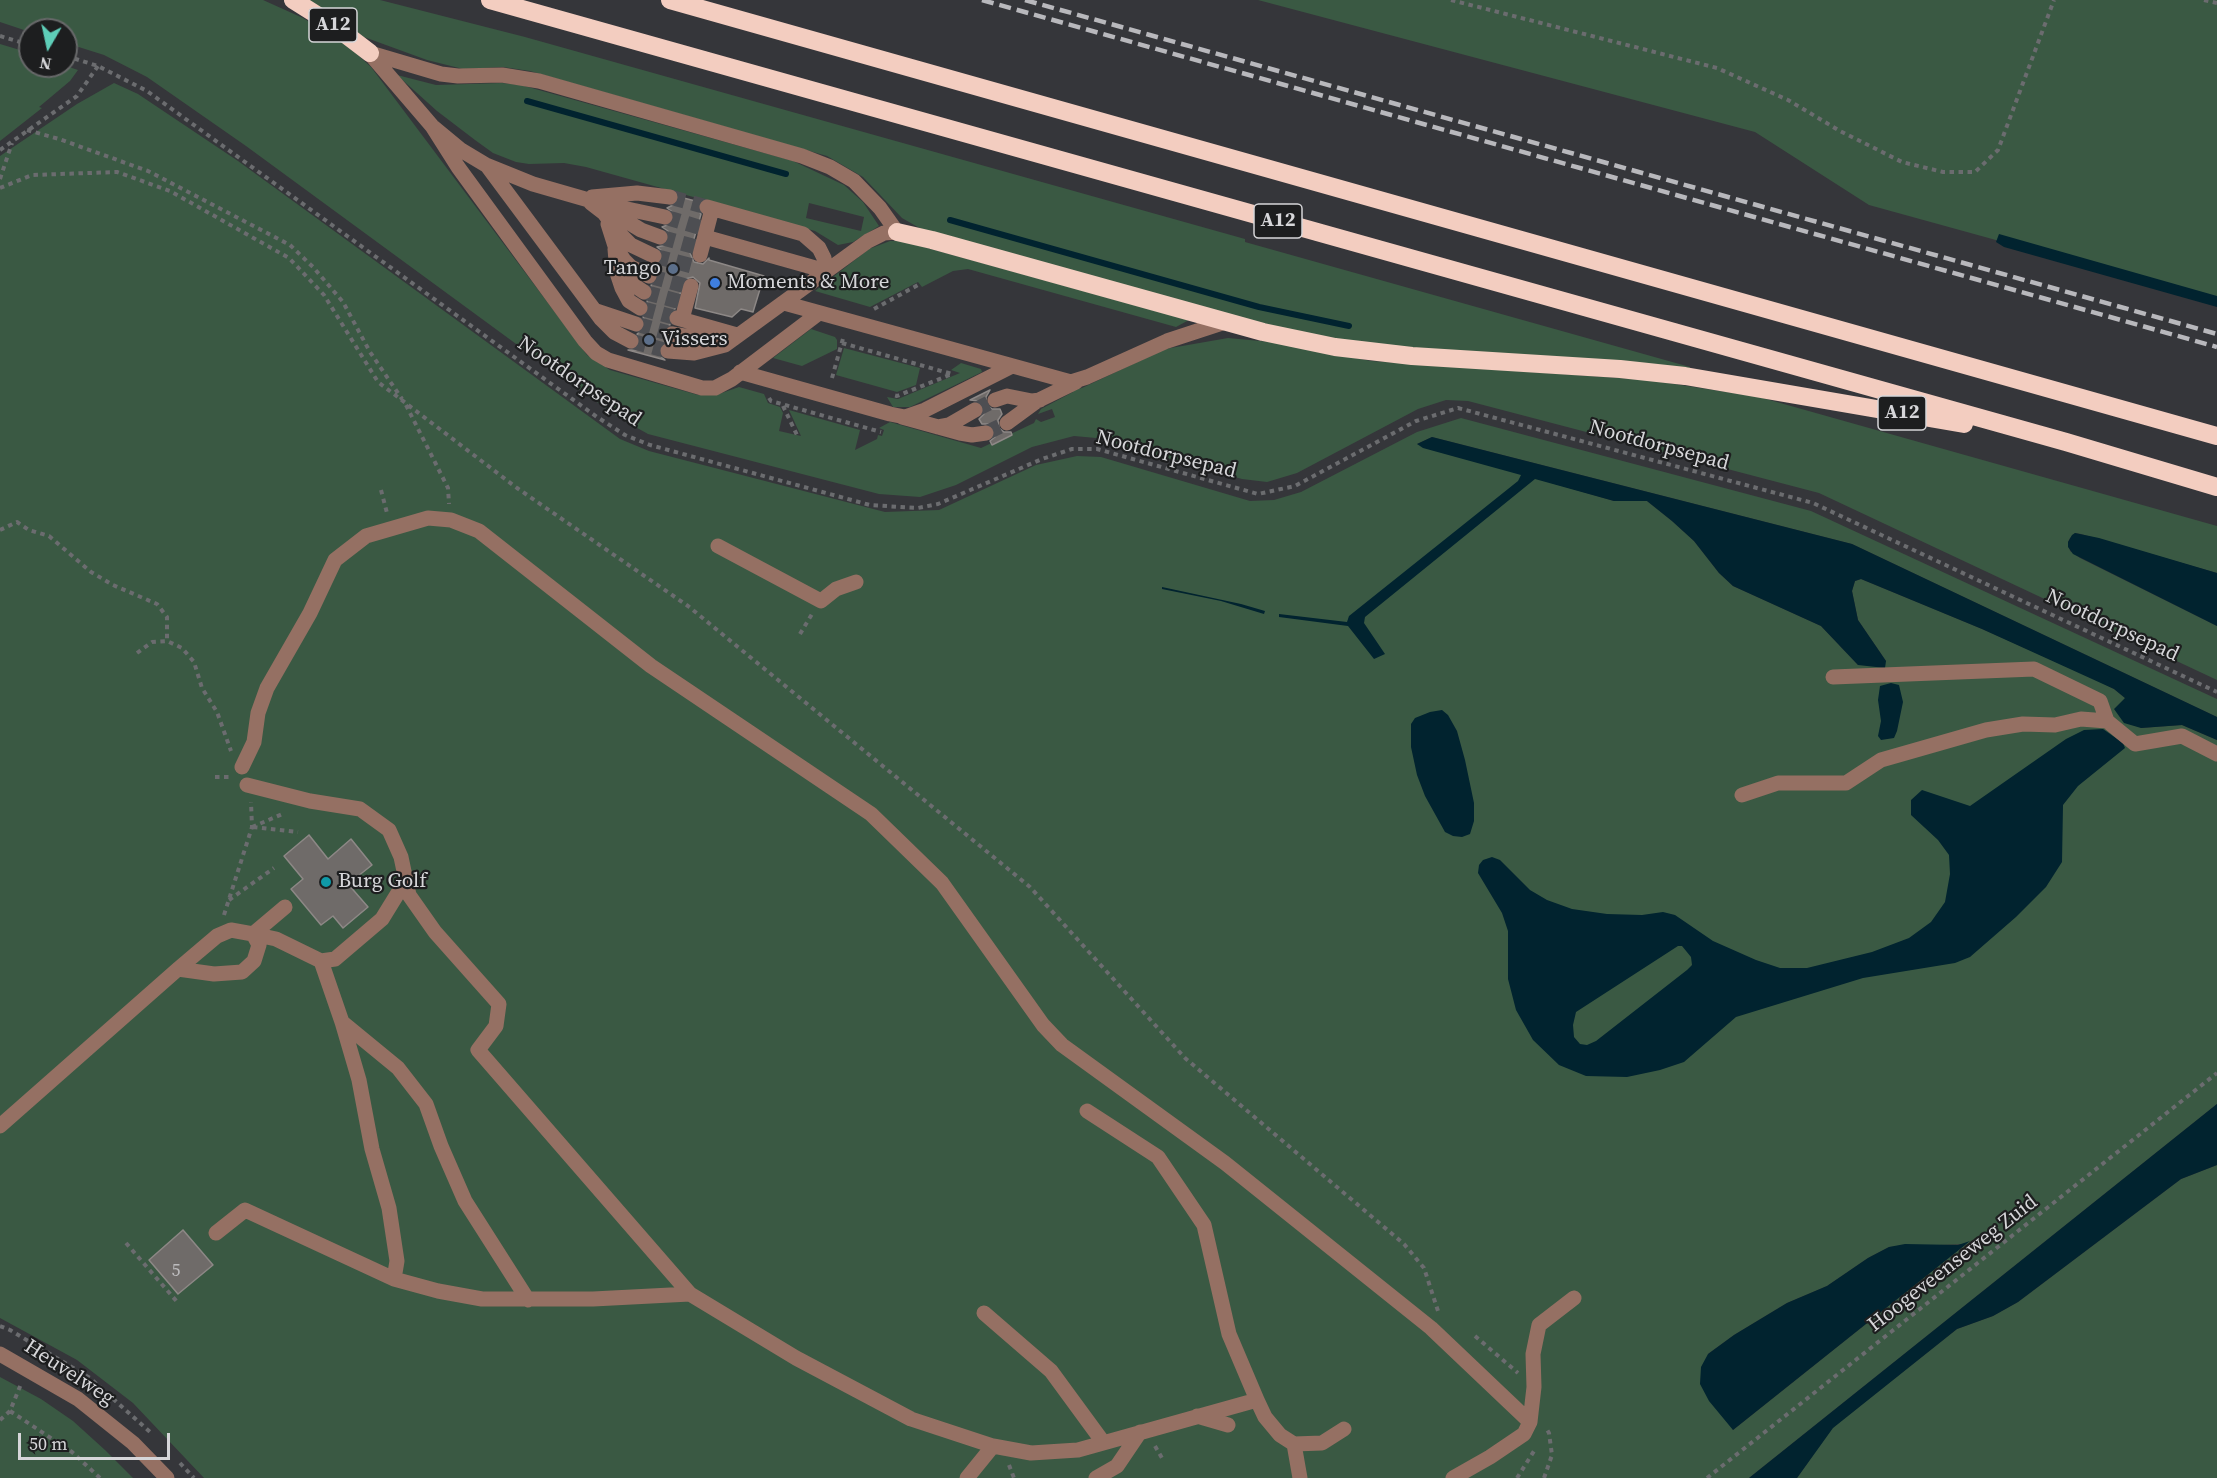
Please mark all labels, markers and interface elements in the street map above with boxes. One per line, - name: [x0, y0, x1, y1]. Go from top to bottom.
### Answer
- road number: A12: [309, 8, 357, 42]
- north arrow: [18, 18, 78, 78]
- text: N: [38, 52, 53, 76]
- road number: A12: [1254, 204, 1302, 238]
- place label: Tango: [604, 256, 661, 282]
- marker: Tango: [666, 262, 680, 276]
- place label: Moments & More: [727, 270, 890, 296]
- marker: Moments & More: [708, 276, 722, 290]
- place label: Vissers: [661, 327, 728, 353]
- street label: Nootdorpsepad: [512, 331, 646, 433]
- marker: Vissers: [642, 333, 656, 347]
- road number: A12: [1878, 396, 1926, 430]
- street label: Nootdorpsepad: [1586, 415, 1732, 477]
- street label: Nootdorpsepad: [1093, 425, 1239, 485]
- street label: Nootdorpsepad: [2041, 584, 2183, 668]
- place label: Burg Golf: [338, 869, 427, 895]
- marker: Burg Golf: [319, 875, 333, 889]
- street label: Hoogeveenseweg Zuid: [1863, 1190, 2043, 1338]
- house number: 5: [172, 1260, 180, 1282]
- street label: Heuvelweg: [19, 1334, 119, 1412]
- scale bar: [21, 1421, 172, 1459]
- text: 50 m: [29, 1431, 67, 1456]

